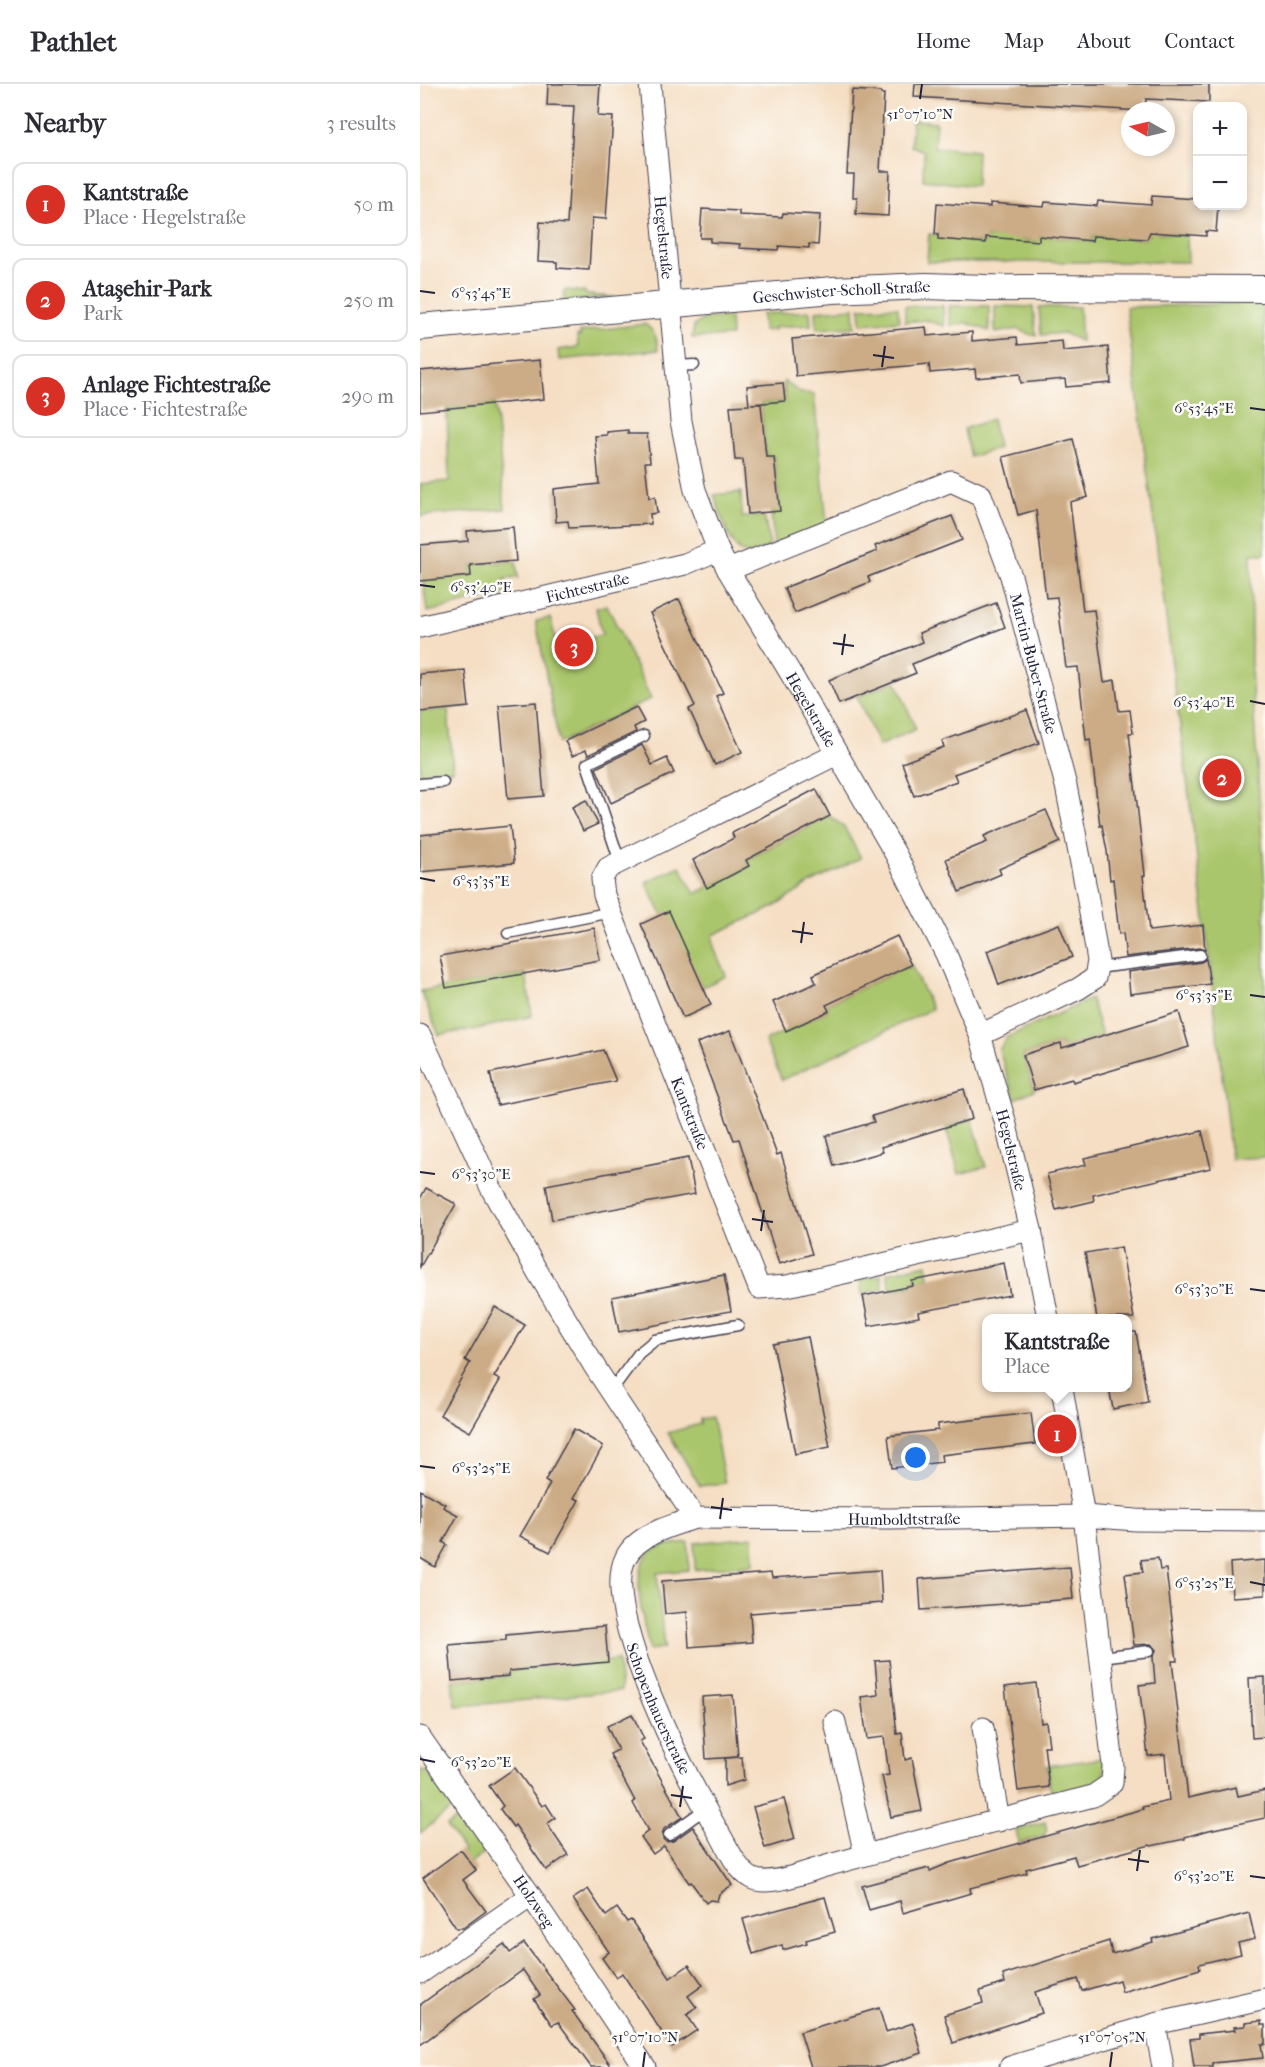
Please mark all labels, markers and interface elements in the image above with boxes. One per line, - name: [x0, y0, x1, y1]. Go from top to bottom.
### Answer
- text: Pathlet: [30, 25, 117, 58]
- text: Home: [916, 29, 971, 53]
- text: Map: [1004, 29, 1044, 53]
- text: About: [1077, 29, 1131, 53]
- text: Contact: [1164, 29, 1235, 53]
- north arrow: [1121, 102, 1175, 156]
- map controls: [1193, 102, 1247, 210]
- button: +: [1193, 102, 1247, 156]
- text: 51°07'10"N: [887, 105, 954, 123]
- text: Nearby: [24, 108, 106, 139]
- text: 3 results: [327, 112, 396, 135]
- button: −: [1193, 156, 1247, 210]
- text: Kantstraße: [83, 180, 188, 206]
- text: 1: [42, 193, 49, 216]
- text: 50 m: [353, 193, 394, 216]
- street label: Hegelstraße: [650, 195, 677, 280]
- text: Place · Hegelstraße: [83, 206, 246, 229]
- text: Ataşehir-Park: [83, 276, 212, 302]
- street label: Geschwister-Scholl-Straße: [752, 277, 931, 307]
- text: 6°53'45"E: [451, 284, 511, 302]
- text: 2: [40, 289, 51, 312]
- text: 250 m: [343, 289, 394, 312]
- text: Park: [83, 302, 123, 325]
- text: Anlage Fichtestraße: [83, 372, 271, 398]
- text: 3: [41, 385, 50, 408]
- text: 290 m: [341, 385, 394, 408]
- text: Place · Fichtestraße: [83, 398, 248, 421]
- text: 6°53'45"E: [1174, 399, 1234, 417]
- street label: Fichtestraße: [544, 569, 631, 607]
- text: 6°53'40"E: [450, 578, 512, 596]
- street label: Martin-Buber-Straße: [1006, 591, 1061, 736]
- pin: 3: [554, 624, 594, 670]
- street label: Hegelstraße: [782, 669, 840, 751]
- text: 6°53'40"E: [1173, 693, 1235, 711]
- pin: 2: [1202, 756, 1242, 800]
- text: 6°53'35"E: [452, 872, 510, 890]
- text: 6°53'35"E: [1175, 986, 1233, 1004]
- street label: Kantstraße: [667, 1074, 713, 1153]
- street label: Hegelstraße: [992, 1106, 1030, 1193]
- text: 6°53'30"E: [452, 1165, 510, 1183]
- text: 6°53'30"E: [1175, 1280, 1233, 1298]
- popup: [982, 1314, 1132, 1392]
- text: Kantstraße: [1004, 1329, 1110, 1355]
- text: Place: [1004, 1355, 1050, 1378]
- pin: 1: [1038, 1412, 1076, 1456]
- your location: [901, 1443, 930, 1472]
- text: 6°53'25"E: [452, 1459, 510, 1477]
- street label: Humboldtstraße: [848, 1509, 961, 1529]
- text: 6°53'25"E: [1175, 1574, 1233, 1592]
- street label: Schopenhauerstraße: [622, 1641, 695, 1778]
- text: 6°53'20"E: [451, 1753, 511, 1771]
- text: 6°53'20"E: [1174, 1867, 1234, 1885]
- street label: Holzweg: [509, 1871, 559, 1932]
- text: 51°07'10"N: [612, 2028, 679, 2046]
- text: 51°07'05"N: [1078, 2028, 1147, 2046]

